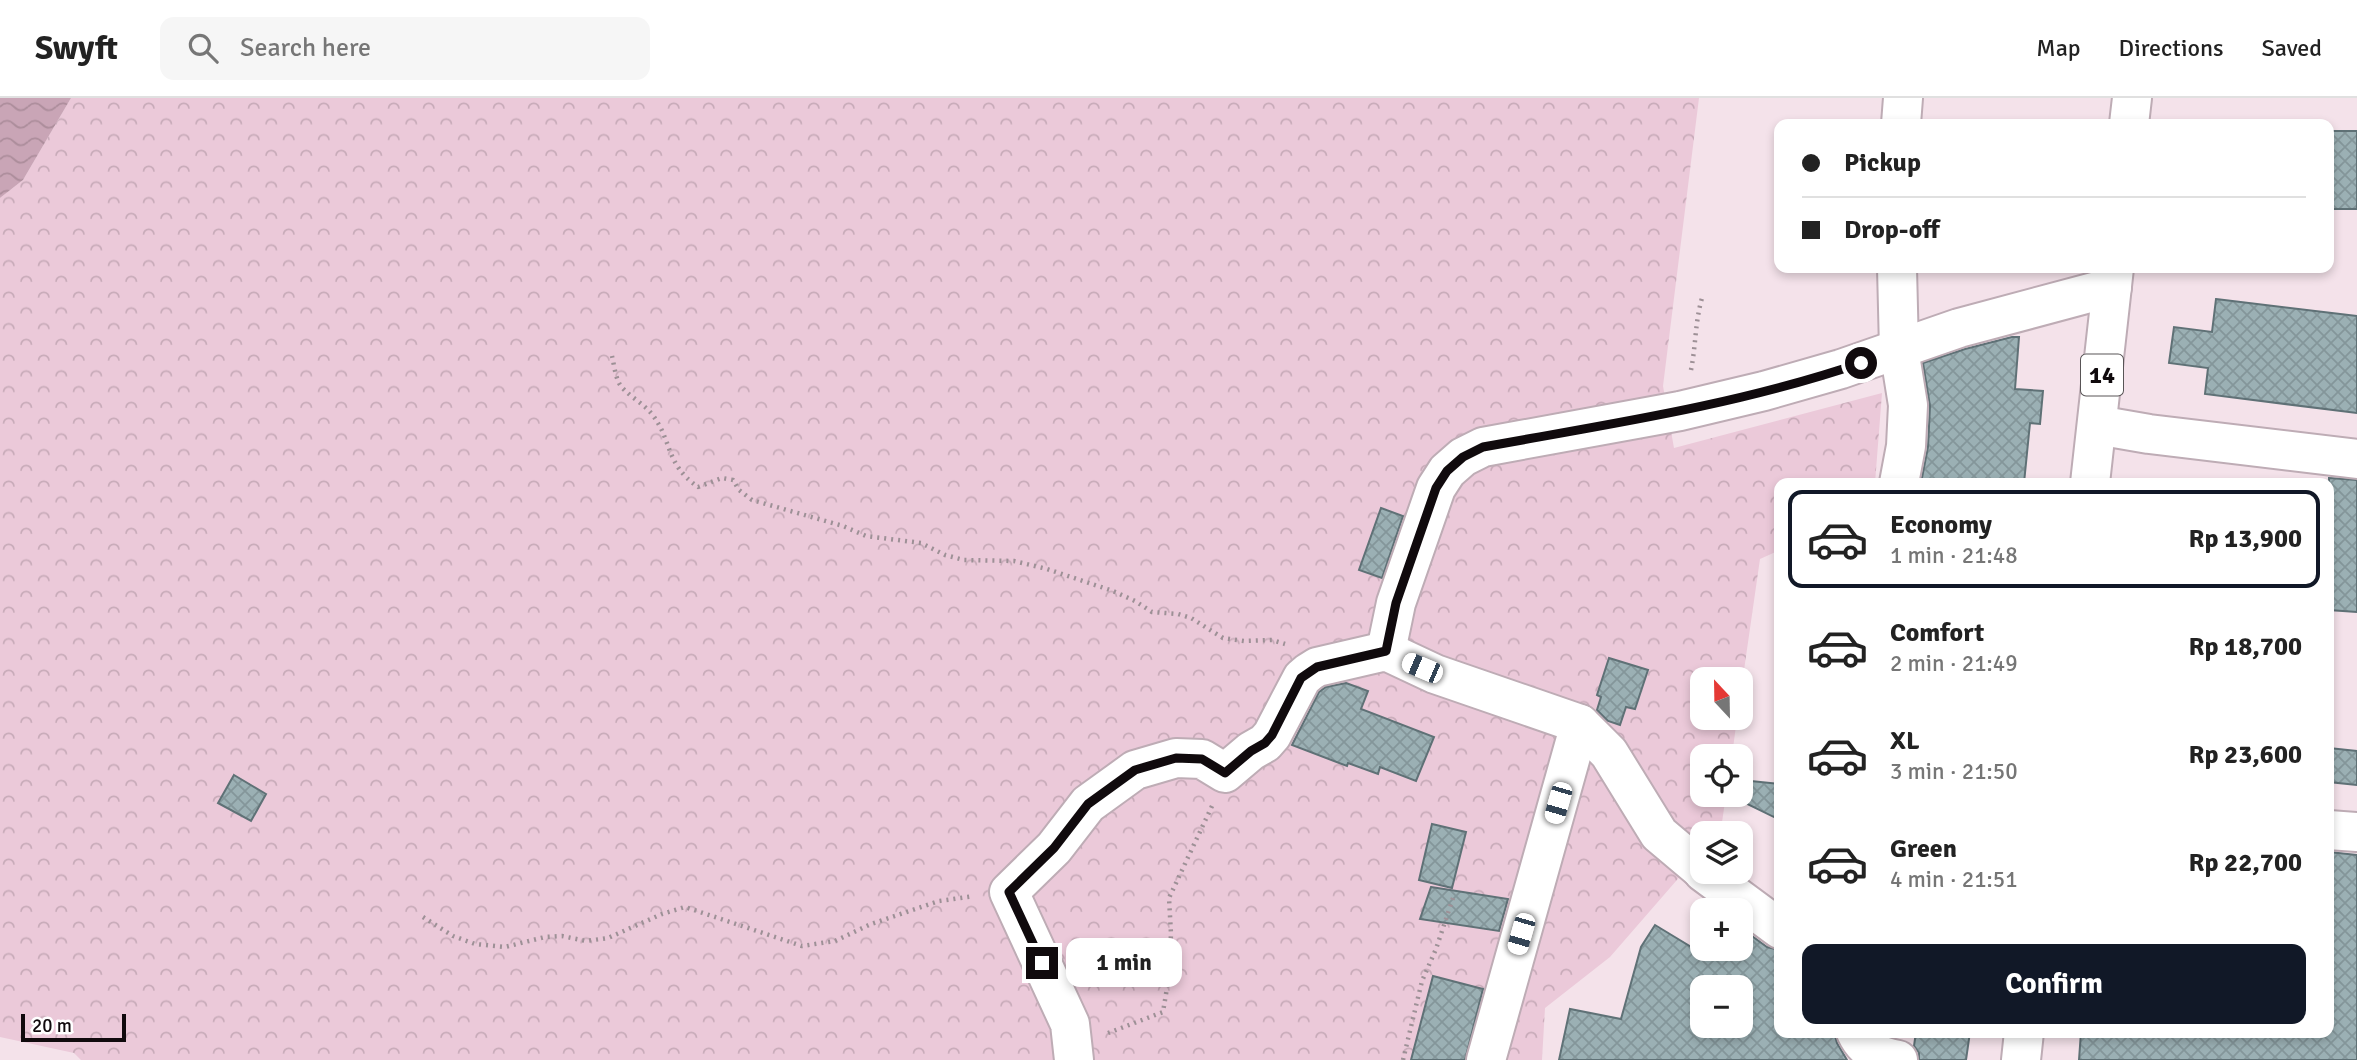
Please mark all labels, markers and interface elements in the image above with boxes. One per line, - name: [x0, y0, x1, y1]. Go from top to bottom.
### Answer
- search box: [160, 17, 650, 80]
- text: Swyft: [35, 28, 118, 69]
- icon: search: [184, 29, 222, 67]
- text: Search here: [240, 32, 371, 64]
- text: Map: [2036, 33, 2081, 63]
- text: Directions: [2119, 33, 2224, 63]
- text: Saved: [2262, 33, 2322, 63]
- text: Pickup: [1844, 147, 1921, 179]
- text: Drop-off: [1844, 214, 1940, 246]
- route start: [1845, 347, 1877, 379]
- road number: 14: [2081, 354, 2123, 396]
- icon: car: [1806, 508, 1869, 571]
- text: Economy: [1890, 509, 1992, 541]
- text: Rp 13,900: [2188, 523, 2302, 555]
- text: 1 min · 21:48: [1890, 541, 2018, 570]
- icon: car: [1806, 616, 1869, 679]
- text: Comfort: [1890, 617, 1984, 649]
- text: Rp 18,700: [2188, 631, 2302, 663]
- text: 2 min · 21:49: [1890, 649, 2018, 678]
- car: [1399, 650, 1446, 686]
- north arrow: [1690, 667, 1754, 730]
- map controls: [1690, 667, 1753, 1038]
- icon: car: [1806, 724, 1869, 787]
- text: XL: [1890, 725, 1920, 757]
- text: Rp 23,600: [2188, 739, 2302, 771]
- button: locate: [1690, 744, 1753, 807]
- text: 3 min · 21:50: [1890, 757, 2018, 786]
- car: [1543, 780, 1574, 826]
- button: layers: [1690, 821, 1753, 884]
- icon: car: [1806, 832, 1869, 895]
- text: Green: [1890, 833, 1957, 865]
- text: Rp 22,700: [2188, 847, 2302, 879]
- text: 4 min · 21:51: [1890, 865, 2018, 894]
- button: +: [1690, 898, 1753, 961]
- car: [1506, 911, 1537, 957]
- callout: 1 min: [1066, 938, 1182, 988]
- button: Confirm: [1802, 944, 2306, 1024]
- route end: [1026, 947, 1058, 979]
- text: 1 min: [1096, 948, 1152, 977]
- button: −: [1690, 975, 1753, 1038]
- scale bar: [21, 1011, 126, 1043]
- text: 20 m: [32, 1014, 72, 1038]

